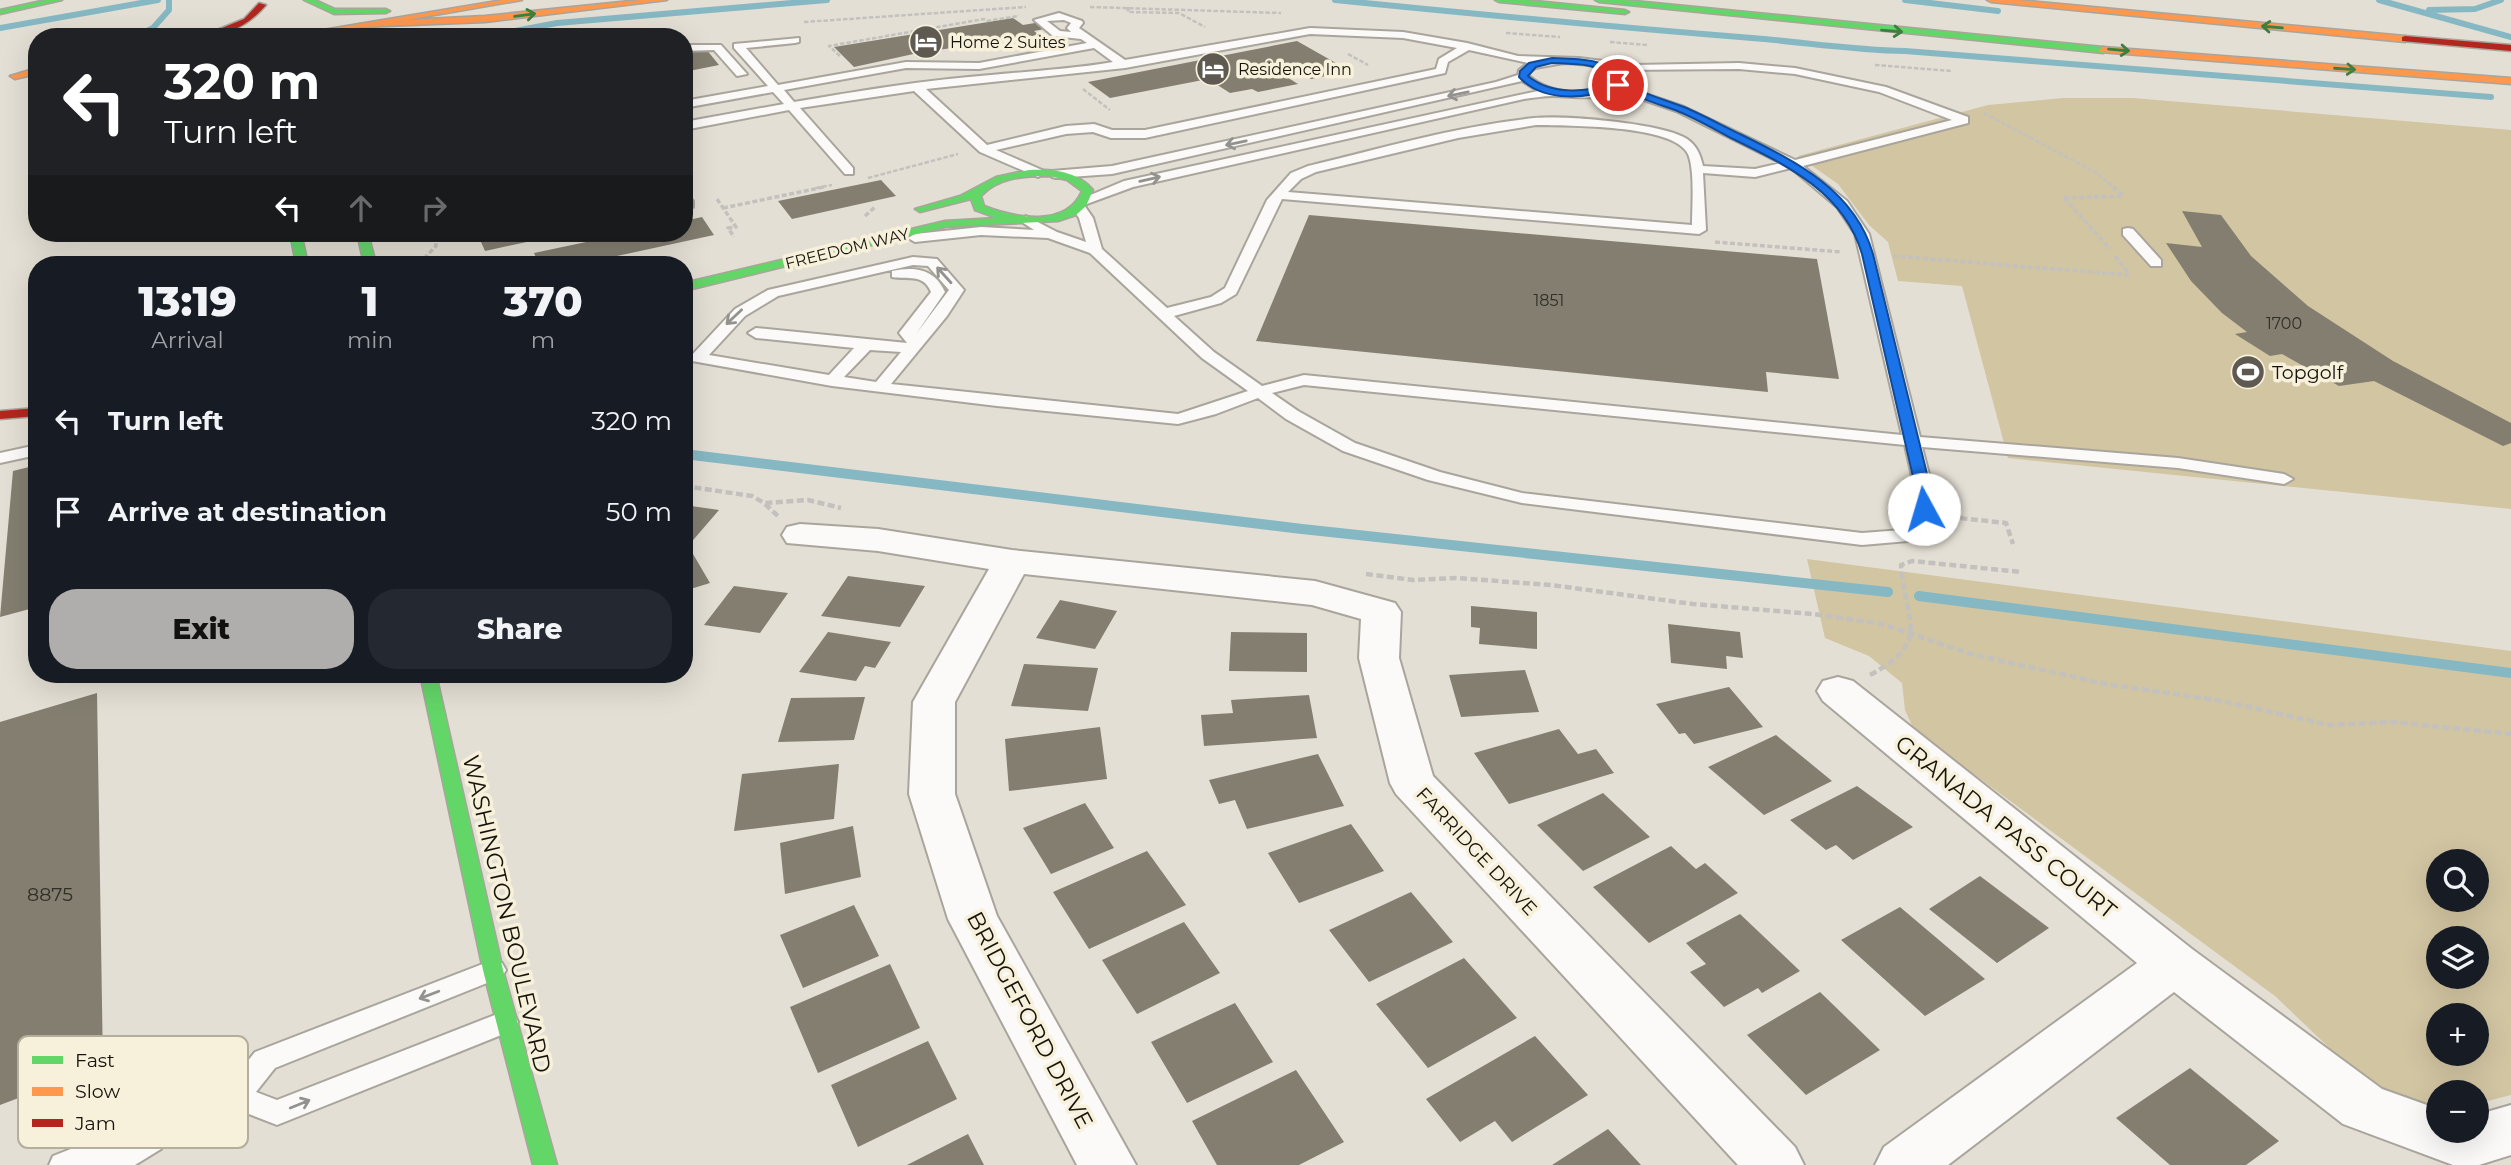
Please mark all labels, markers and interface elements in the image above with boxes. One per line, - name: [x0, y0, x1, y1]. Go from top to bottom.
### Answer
- one-way arrow: [513, 8, 536, 21]
- one-way arrow: [2261, 20, 2284, 33]
- hotel icon: Home 2 Suites: [907, 23, 945, 61]
- one-way arrow: [1880, 24, 1903, 37]
- place label: Home 2 Suites: [950, 33, 1066, 52]
- one-way arrow: [2107, 44, 2130, 57]
- hotel icon: Residence Inn: [1194, 50, 1232, 88]
- text: 320 m: [164, 52, 320, 111]
- pin: [1588, 55, 1648, 115]
- icon: left: [49, 56, 140, 147]
- place label: Residence Inn: [1238, 60, 1352, 79]
- one-way arrow: [2334, 63, 2357, 76]
- icon: arrive: [1599, 66, 1637, 104]
- one-way arrow: [1447, 88, 1470, 102]
- text: Turn left: [164, 112, 298, 151]
- one-way arrow: [1225, 137, 1247, 150]
- one-way arrow: [1138, 171, 1161, 185]
- icon: left: [269, 189, 307, 227]
- icon: ahead: [342, 189, 380, 227]
- icon: right: [415, 189, 453, 227]
- street label: FREEDOM WAY: [783, 224, 912, 273]
- one-way arrow: [936, 266, 952, 284]
- text: 13:19: [138, 275, 237, 327]
- text: 1: [361, 275, 378, 327]
- text: 370: [503, 275, 583, 327]
- house number: 1851: [1534, 291, 1564, 310]
- one-way arrow: [725, 309, 743, 325]
- house number: 1700: [2266, 314, 2302, 333]
- text: Arrival: [151, 326, 224, 354]
- text: min: [347, 326, 393, 354]
- text: m: [531, 326, 555, 354]
- sports icon: Topgolf: [2229, 353, 2267, 391]
- place label: Topgolf: [2272, 361, 2345, 384]
- icon: left: [49, 402, 87, 440]
- text: Turn left: [108, 405, 224, 437]
- text: 320 m: [591, 405, 672, 437]
- position arrow: [1887, 472, 1961, 546]
- icon: arrive: [49, 493, 87, 531]
- text: Arrive at destination: [108, 496, 387, 528]
- text: 50 m: [606, 496, 672, 528]
- button: Exit: [49, 589, 354, 669]
- button: Share: [368, 589, 672, 669]
- street label: GRANADA PASS COURT: [1890, 729, 2123, 925]
- street label: WASHINGTON BOULEVARD: [457, 752, 557, 1076]
- street label: FARRIDGE DRIVE: [1411, 782, 1542, 920]
- map controls: [2426, 849, 2489, 1143]
- button: search: [2426, 849, 2489, 912]
- house number: 8875: [27, 883, 73, 906]
- street label: BRIDGEFORD DRIVE: [961, 907, 1099, 1133]
- button: layers: [2426, 926, 2489, 989]
- one-way arrow: [419, 990, 441, 1003]
- button: +: [2426, 1003, 2489, 1066]
- legend: [18, 1036, 248, 1148]
- text: Fast: [75, 1049, 115, 1072]
- text: Slow: [75, 1080, 120, 1103]
- button: −: [2426, 1080, 2489, 1143]
- one-way arrow: [288, 1097, 310, 1110]
- text: Jam: [74, 1112, 116, 1135]

